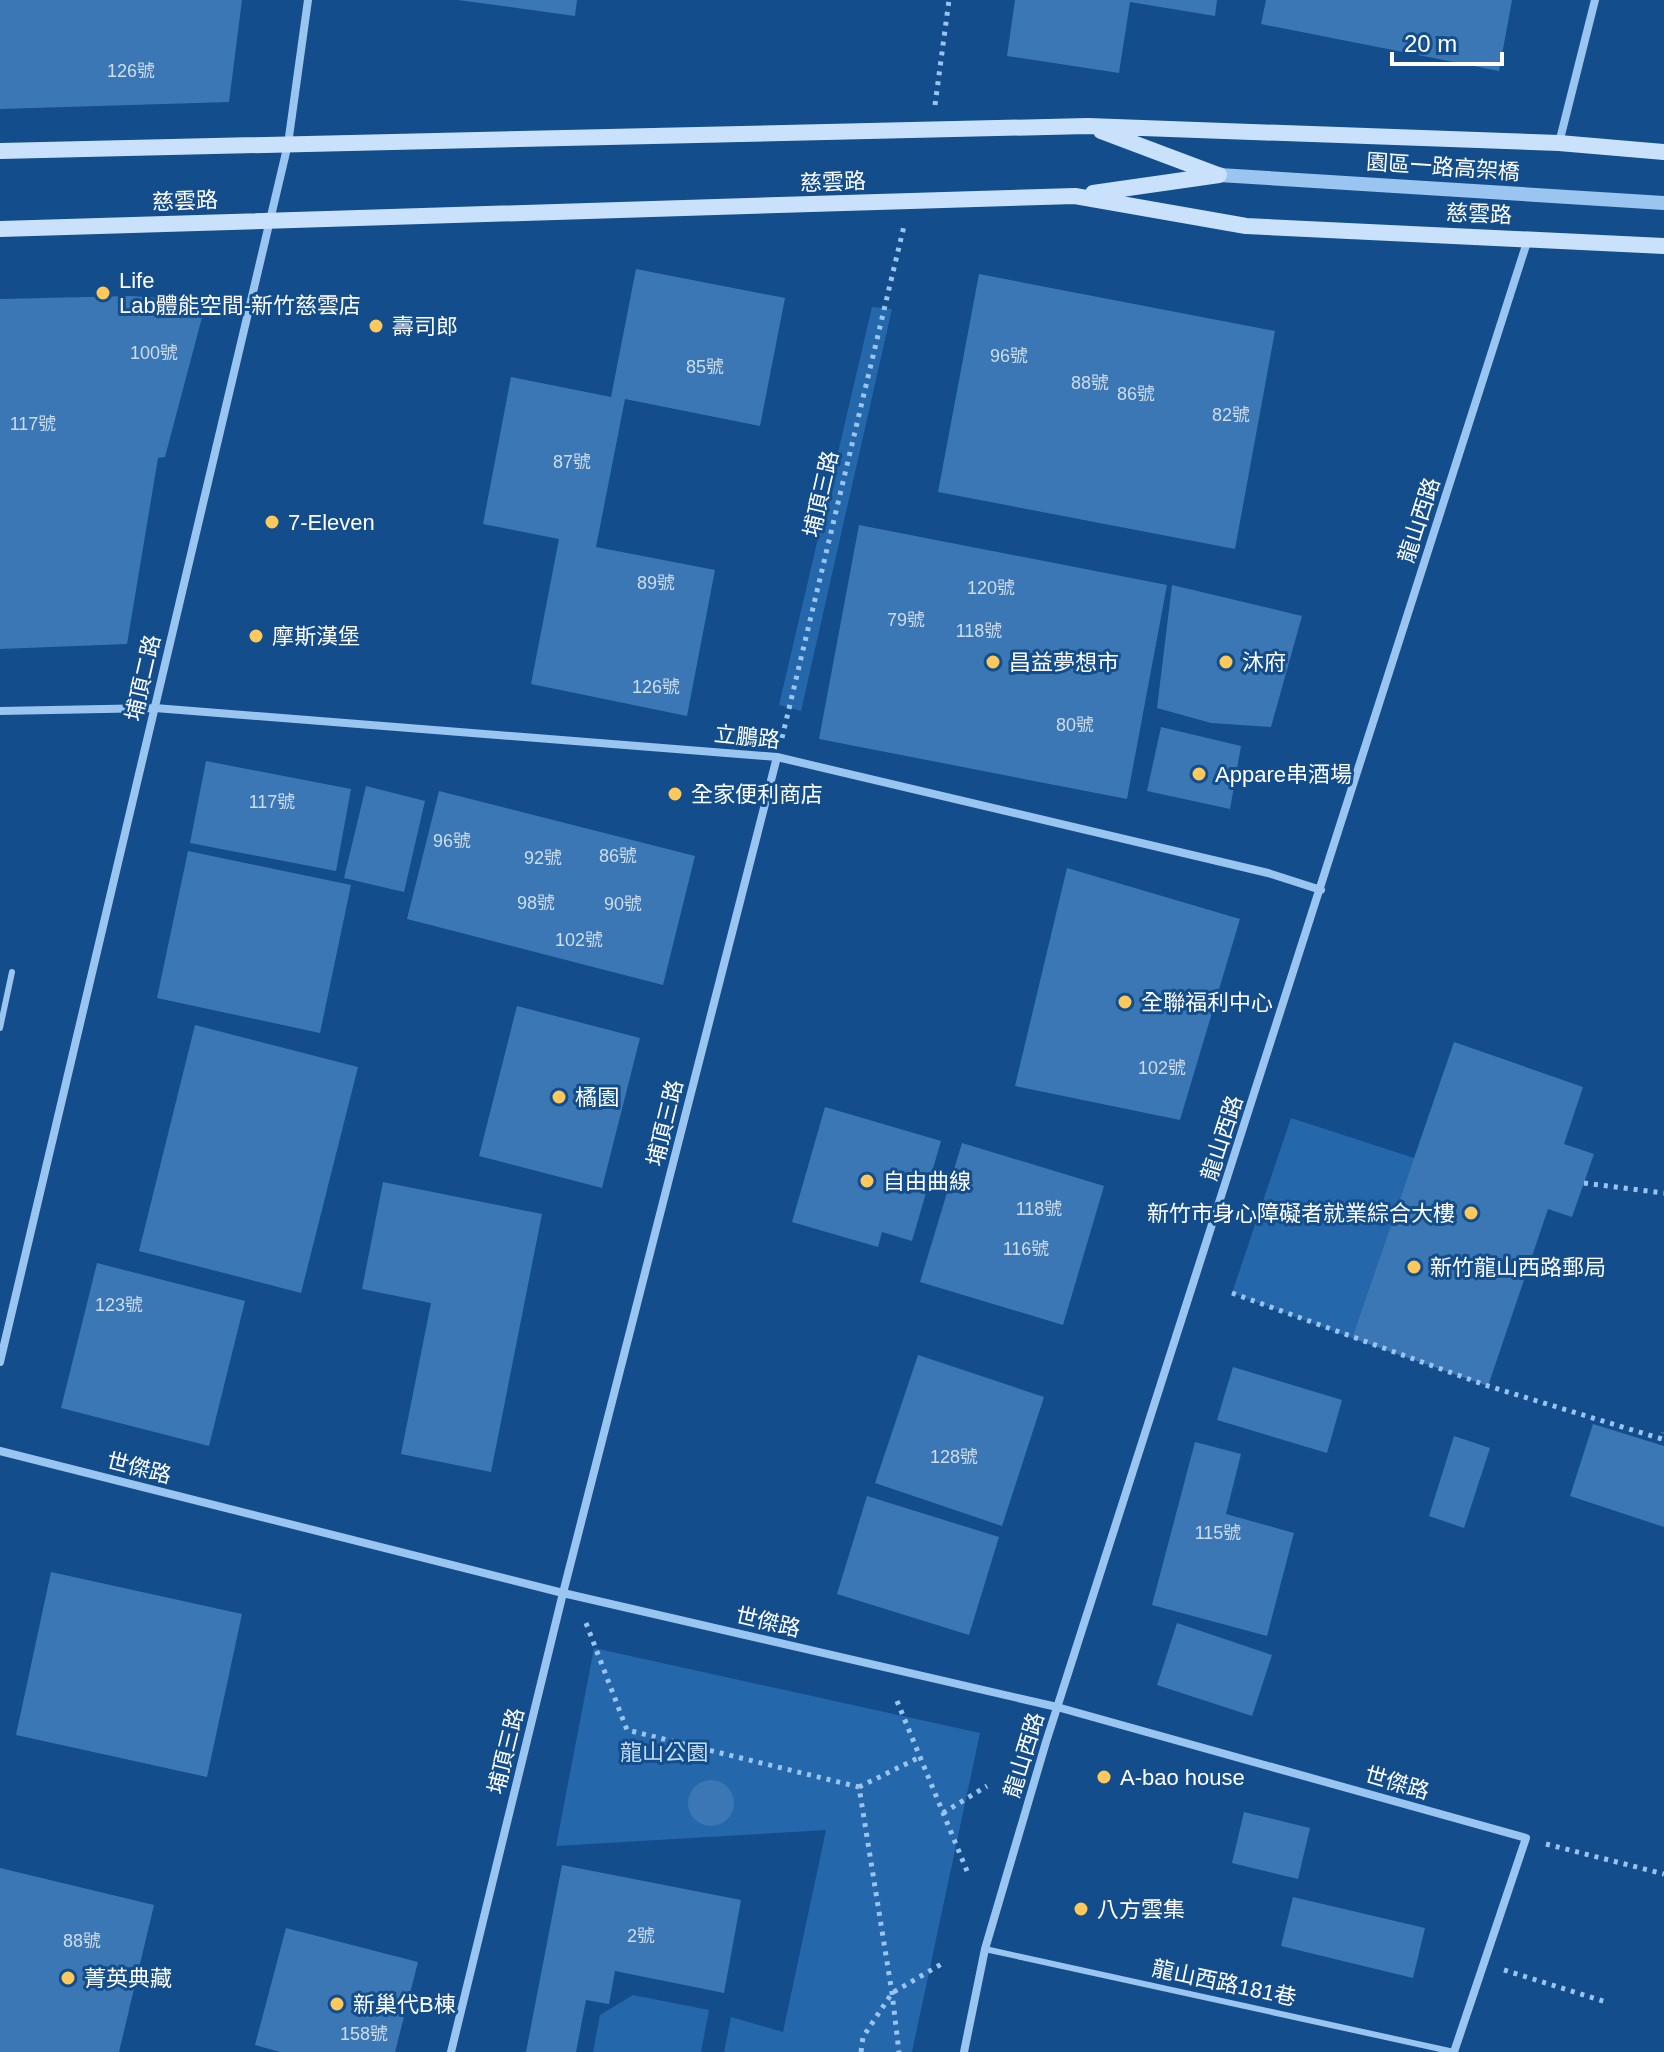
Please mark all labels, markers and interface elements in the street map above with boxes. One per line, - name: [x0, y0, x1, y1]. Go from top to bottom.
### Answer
- scale bar: [1392, 16, 1502, 66]
- text: 20 m: [1404, 30, 1457, 57]
- house number: 126號: [107, 61, 155, 81]
- street label: 園區一路高架橋: [1365, 149, 1521, 185]
- street label: 慈雲路: [800, 168, 866, 196]
- street label: 慈雲路: [152, 187, 218, 215]
- street label: 慈雲路: [1446, 200, 1512, 228]
- place label: Life Lab體能空間-新竹慈雲店: [119, 268, 361, 318]
- marker: Life Lab體能空間-新竹慈雲店: [94, 284, 112, 302]
- place label: 壽司郎: [392, 314, 458, 339]
- marker: 壽司郎: [367, 317, 385, 335]
- house number: 100號: [130, 343, 178, 363]
- house number: 96號: [990, 346, 1028, 366]
- house number: 85號: [686, 357, 724, 377]
- house number: 88號: [1071, 373, 1109, 393]
- house number: 86號: [1117, 384, 1155, 404]
- house number: 82號: [1212, 405, 1250, 425]
- house number: 117號: [10, 414, 56, 434]
- street label: 埔頂三路: [799, 448, 843, 540]
- house number: 87號: [553, 452, 591, 472]
- street label: 龍山西路: [1394, 474, 1444, 566]
- place label: 7-Eleven: [288, 510, 375, 535]
- marker: 7-Eleven: [263, 513, 281, 531]
- house number: 89號: [637, 573, 675, 593]
- house number: 120號: [967, 578, 1015, 598]
- house number: 79號: [887, 610, 925, 630]
- house number: 118號: [956, 621, 1002, 641]
- place label: 摩斯漢堡: [272, 624, 360, 649]
- marker: 摩斯漢堡: [247, 627, 265, 645]
- street label: 埔頂二路: [121, 632, 165, 724]
- place label: 昌益夢想市: [1009, 650, 1119, 675]
- place label: 沐府: [1242, 650, 1286, 675]
- marker: 昌益夢想市: [984, 653, 1002, 671]
- marker: 沐府: [1217, 653, 1235, 671]
- house number: 126號: [632, 677, 680, 697]
- house number: 80號: [1056, 715, 1094, 735]
- street label: 立鵬路: [713, 721, 781, 753]
- place label: Appare串酒場: [1215, 762, 1352, 787]
- marker: Appare串酒場: [1190, 765, 1208, 783]
- place label: 全家便利商店: [691, 782, 823, 807]
- marker: 全家便利商店: [666, 785, 684, 803]
- house number: 117號: [249, 792, 295, 812]
- house number: 96號: [433, 831, 471, 851]
- house number: 86號: [599, 846, 637, 866]
- house number: 92號: [524, 848, 562, 868]
- house number: 98號: [517, 893, 555, 913]
- house number: 90號: [604, 894, 642, 914]
- house number: 102號: [555, 930, 603, 950]
- place label: 全聯福利中心: [1141, 990, 1273, 1015]
- marker: 全聯福利中心: [1116, 993, 1134, 1011]
- house number: 102號: [1138, 1058, 1186, 1078]
- street label: 埔頂三路: [642, 1077, 688, 1169]
- place label: 橘園: [575, 1085, 619, 1110]
- marker: 橘園: [550, 1088, 568, 1106]
- street label: 龍山西路: [1197, 1092, 1247, 1184]
- place label: 自由曲線: [883, 1169, 971, 1194]
- marker: 自由曲線: [858, 1172, 876, 1190]
- house number: 118號: [1016, 1199, 1062, 1219]
- place label: 新竹市身心障礙者就業綜合大樓: [1147, 1201, 1455, 1226]
- marker: 新竹市身心障礙者就業綜合大樓: [1462, 1204, 1480, 1222]
- house number: 116號: [1003, 1239, 1049, 1259]
- place label: 新竹龍山西路郵局: [1430, 1255, 1606, 1280]
- marker: 新竹龍山西路郵局: [1405, 1258, 1423, 1276]
- house number: 123號: [95, 1295, 143, 1315]
- house number: 128號: [930, 1447, 978, 1467]
- street label: 世傑路: [104, 1448, 174, 1488]
- house number: 115號: [1195, 1523, 1241, 1543]
- street label: 世傑路: [733, 1602, 803, 1642]
- street label: 埔頂三路: [483, 1705, 529, 1797]
- street label: 龍山西路: [999, 1709, 1049, 1801]
- park label: 龍山公園: [620, 1740, 708, 1765]
- street label: 世傑路: [1362, 1762, 1432, 1804]
- place label: A-bao house: [1120, 1765, 1245, 1790]
- marker: A-bao house: [1095, 1768, 1113, 1786]
- place label: 八方雲集: [1097, 1897, 1185, 1922]
- marker: 八方雲集: [1072, 1900, 1090, 1918]
- house number: 2號: [627, 1926, 655, 1946]
- house number: 88號: [63, 1931, 101, 1951]
- street label: 龍山西路181巷: [1150, 1956, 1298, 2010]
- place label: 菁英典藏: [84, 1966, 172, 1991]
- marker: 菁英典藏: [59, 1969, 77, 1987]
- place label: 新巢代B棟: [353, 1992, 456, 2017]
- marker: 新巢代B棟: [328, 1995, 346, 2013]
- house number: 158號: [340, 2024, 388, 2044]

